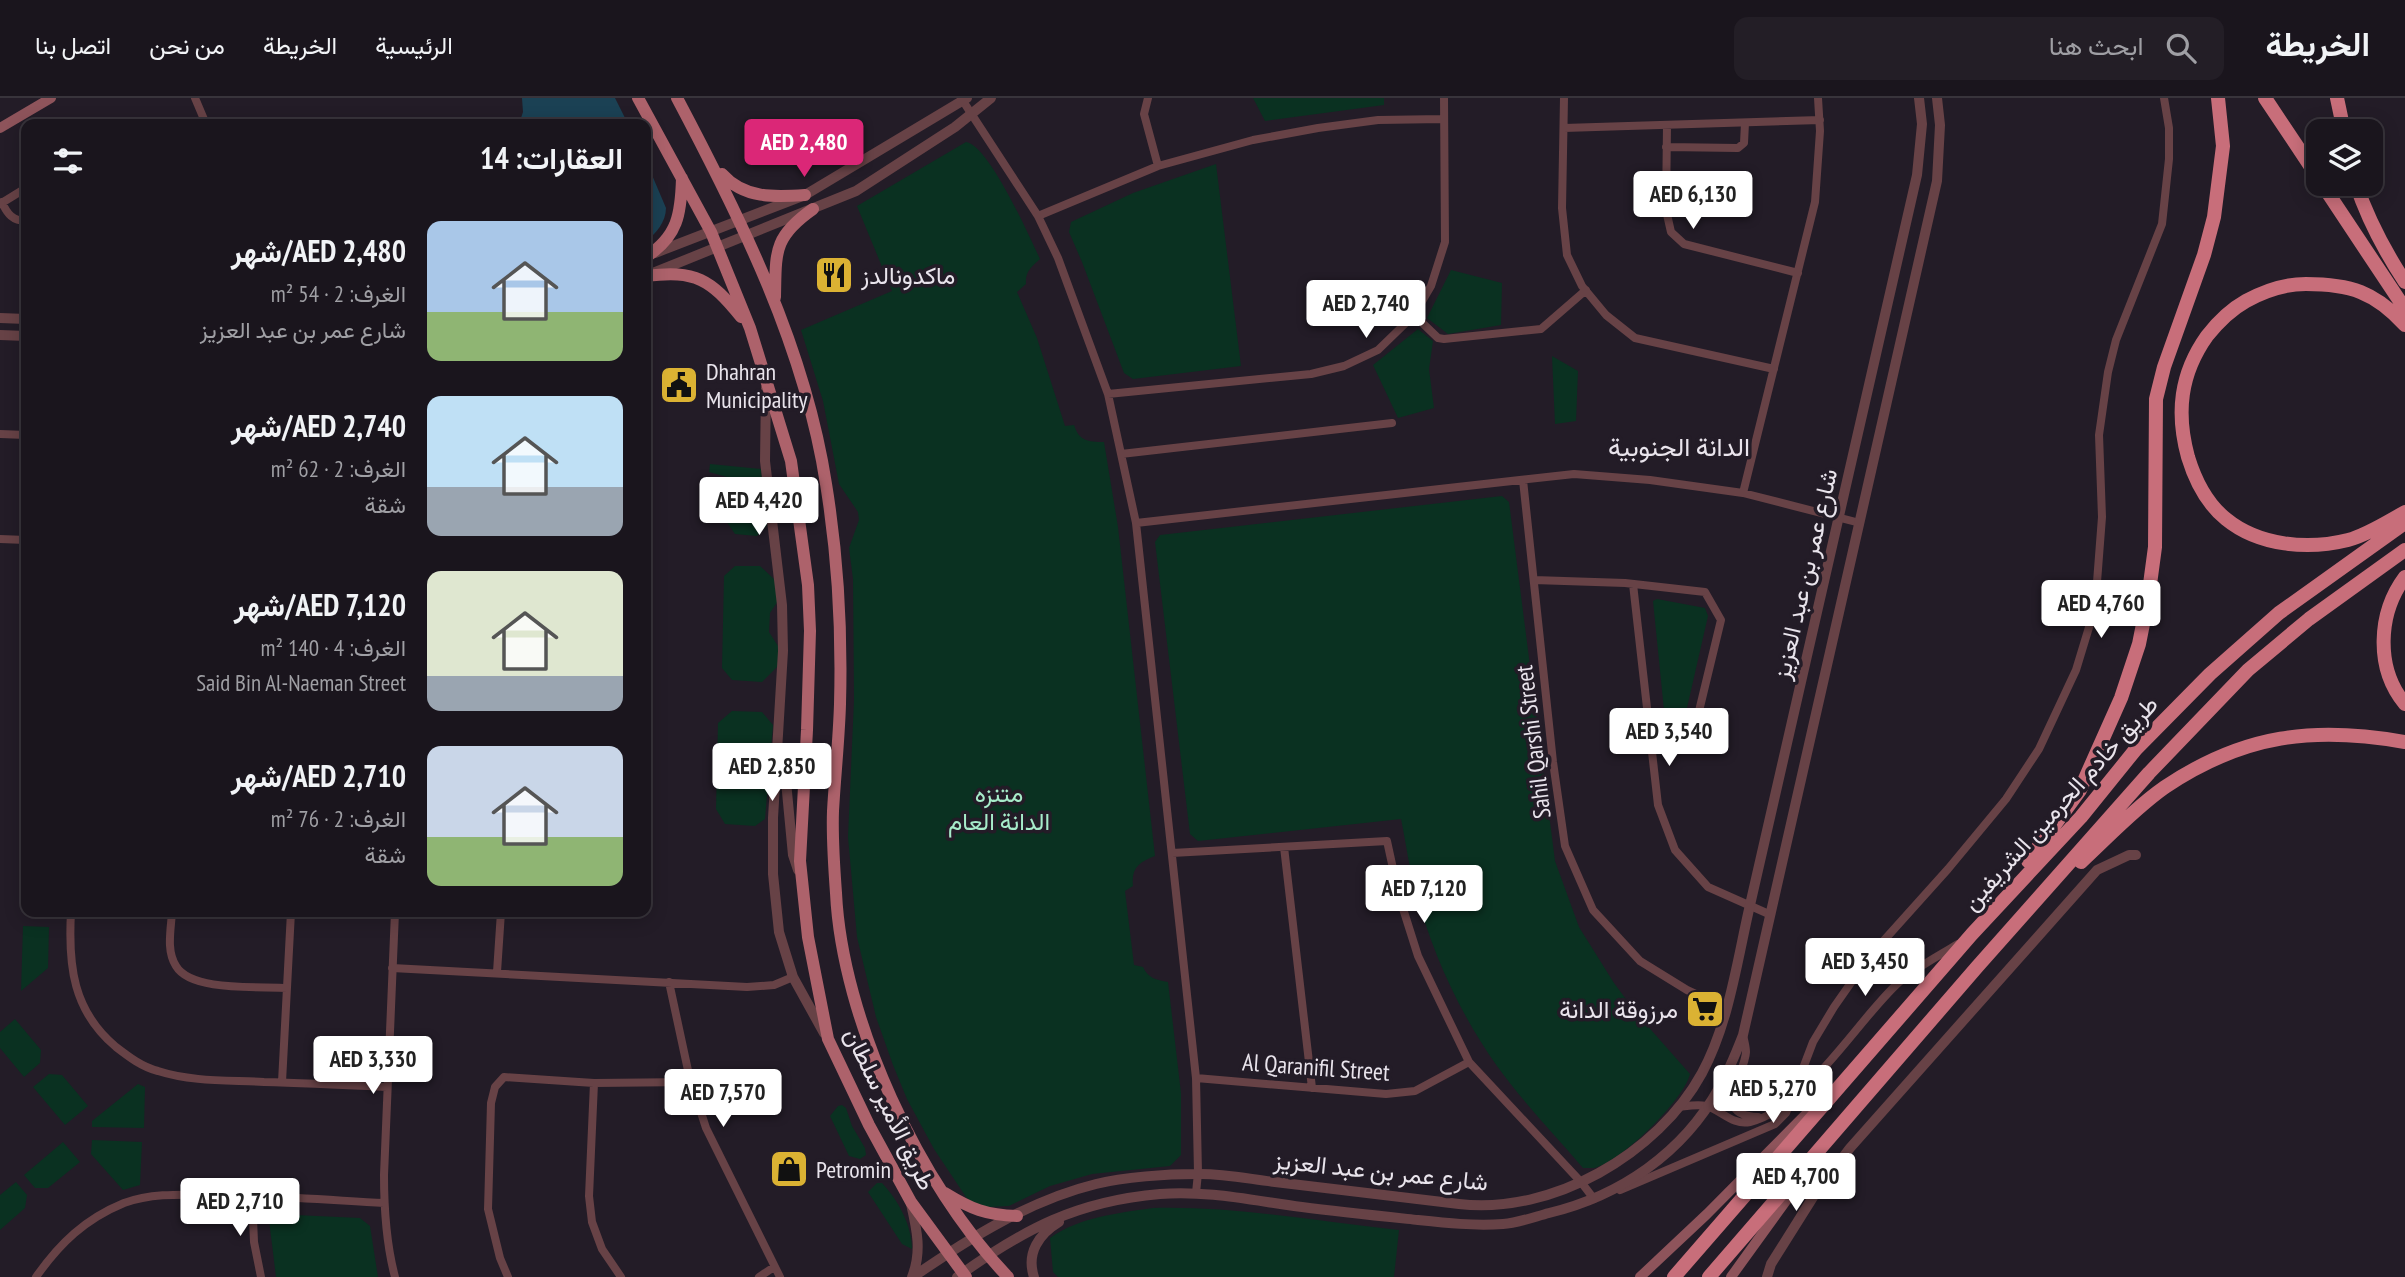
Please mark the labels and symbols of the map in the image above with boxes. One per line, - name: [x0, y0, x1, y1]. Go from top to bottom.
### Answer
- pin: AED 2,480: [724, 120, 884, 179]
- pin: AED 6,130: [1613, 172, 1773, 231]
- restaurant icon: ماكدونالدز: [813, 254, 855, 296]
- place label: ماكدونالدز: [860, 260, 955, 291]
- pin: AED 2,740: [1286, 280, 1446, 340]
- place label: Dhahran Municipality: [706, 356, 808, 415]
- public building icon: Dhahran Municipality: [658, 364, 700, 406]
- district label: الدانة الجنوبية: [1608, 430, 1750, 463]
- street label: شارع عمر بن عبد العزيز: [1765, 466, 1845, 684]
- pin: AED 4,420: [679, 478, 839, 537]
- pin: AED 4,760: [2021, 580, 2181, 640]
- street label: Sahil Qarshi Street: [1508, 663, 1558, 820]
- street label: طريق خادم الحرمين الشريفين: [1955, 689, 2165, 917]
- pin: AED 3,540: [1589, 708, 1749, 768]
- pin: AED 2,850: [692, 744, 852, 803]
- park label: متنزه الدانة العام: [948, 778, 1050, 838]
- pin: AED 7,120: [1344, 866, 1504, 925]
- pin: AED 3,450: [1785, 939, 1945, 998]
- supermarket icon: مرزوقة الدانة: [1684, 988, 1726, 1030]
- place label: مرزوقة الدانة: [1559, 994, 1678, 1025]
- street label: طريق الأمير سلطان: [837, 1023, 943, 1195]
- pin: AED 3,330: [293, 1037, 453, 1096]
- street label: Al Qaranifil Street: [1241, 1046, 1391, 1088]
- pin: AED 5,270: [1693, 1066, 1853, 1125]
- pin: AED 7,570: [643, 1070, 803, 1129]
- street label: شارع عمر بن عبد العزيز: [1271, 1144, 1490, 1199]
- shop icon: Petromin: [768, 1148, 810, 1190]
- place label: Petromin: [816, 1154, 891, 1185]
- pin: AED 4,700: [1716, 1154, 1876, 1213]
- pin: AED 2,710: [160, 1178, 320, 1238]

